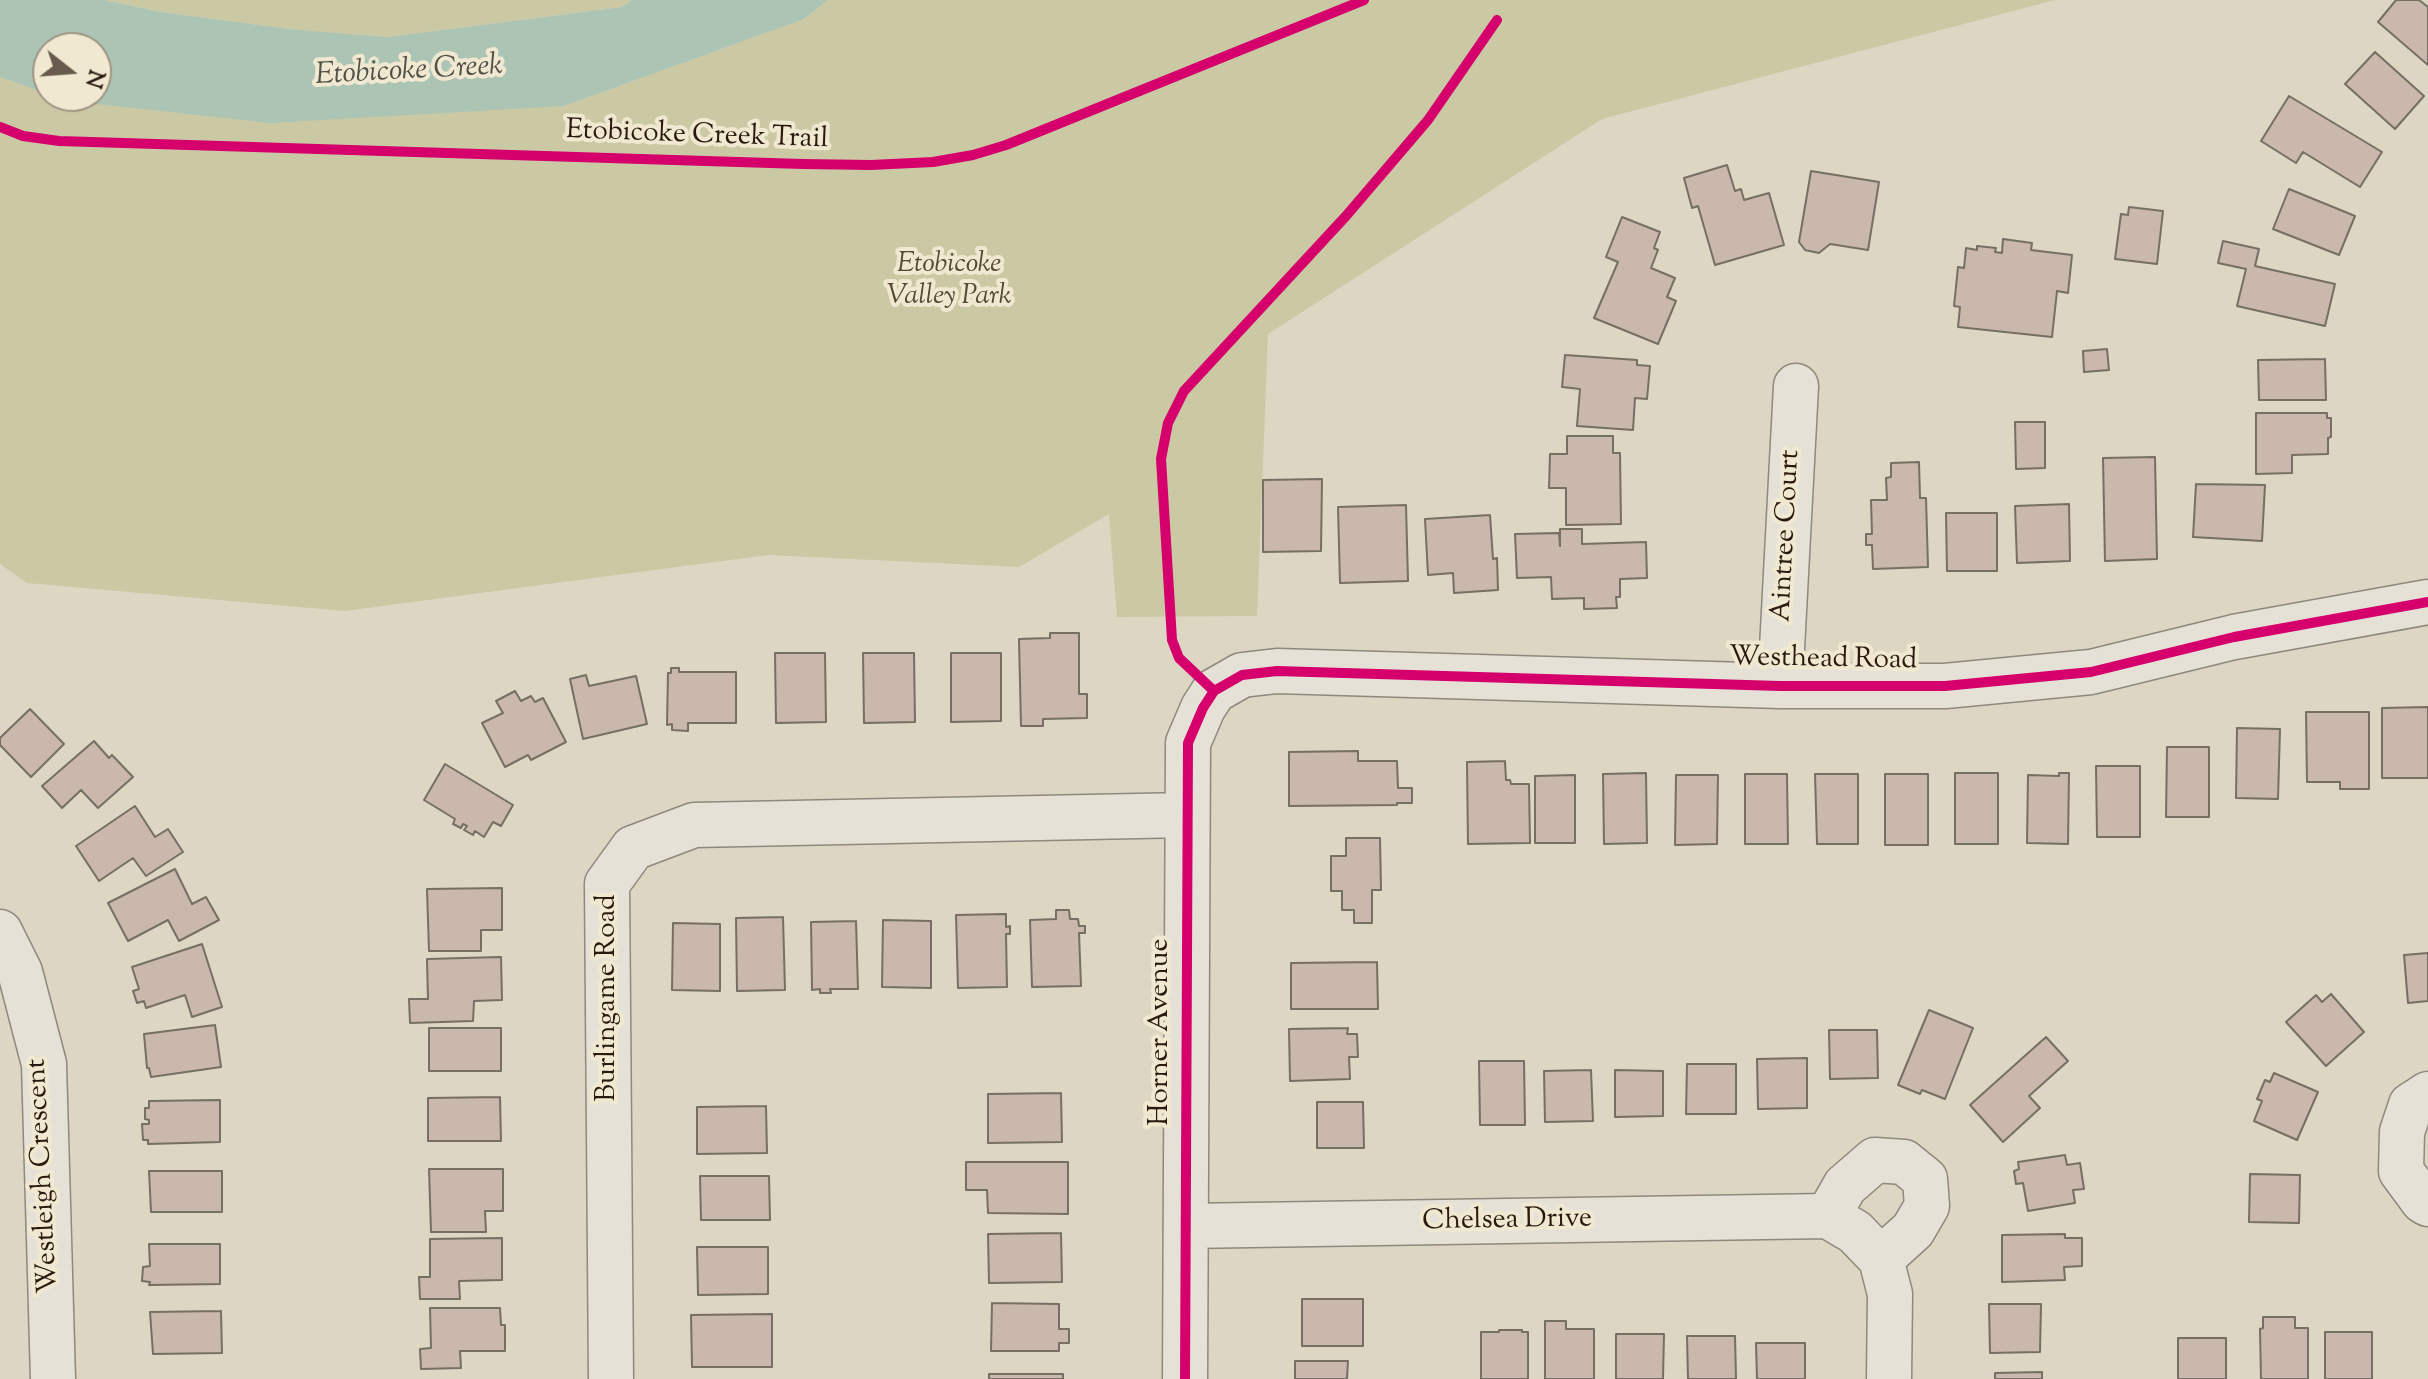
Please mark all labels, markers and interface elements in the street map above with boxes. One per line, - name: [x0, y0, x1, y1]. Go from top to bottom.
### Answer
- north arrow: [32, 32, 112, 112]
- water label: Etobicoke Creek: [314, 50, 504, 96]
- text: N: [75, 65, 111, 92]
- street label: Etobicoke Creek Trail: [565, 116, 829, 158]
- park label: Etobicoke Valley Park: [887, 249, 1011, 315]
- street label: Aintree Court: [1767, 449, 1809, 623]
- street label: Westhead Road: [1729, 643, 1917, 679]
- street label: Burlingame Road: [592, 894, 626, 1102]
- street label: Horner Avenue: [1145, 938, 1179, 1126]
- street label: Westleigh Crescent: [22, 1058, 68, 1294]
- street label: Chelsea Drive: [1422, 1204, 1592, 1240]

